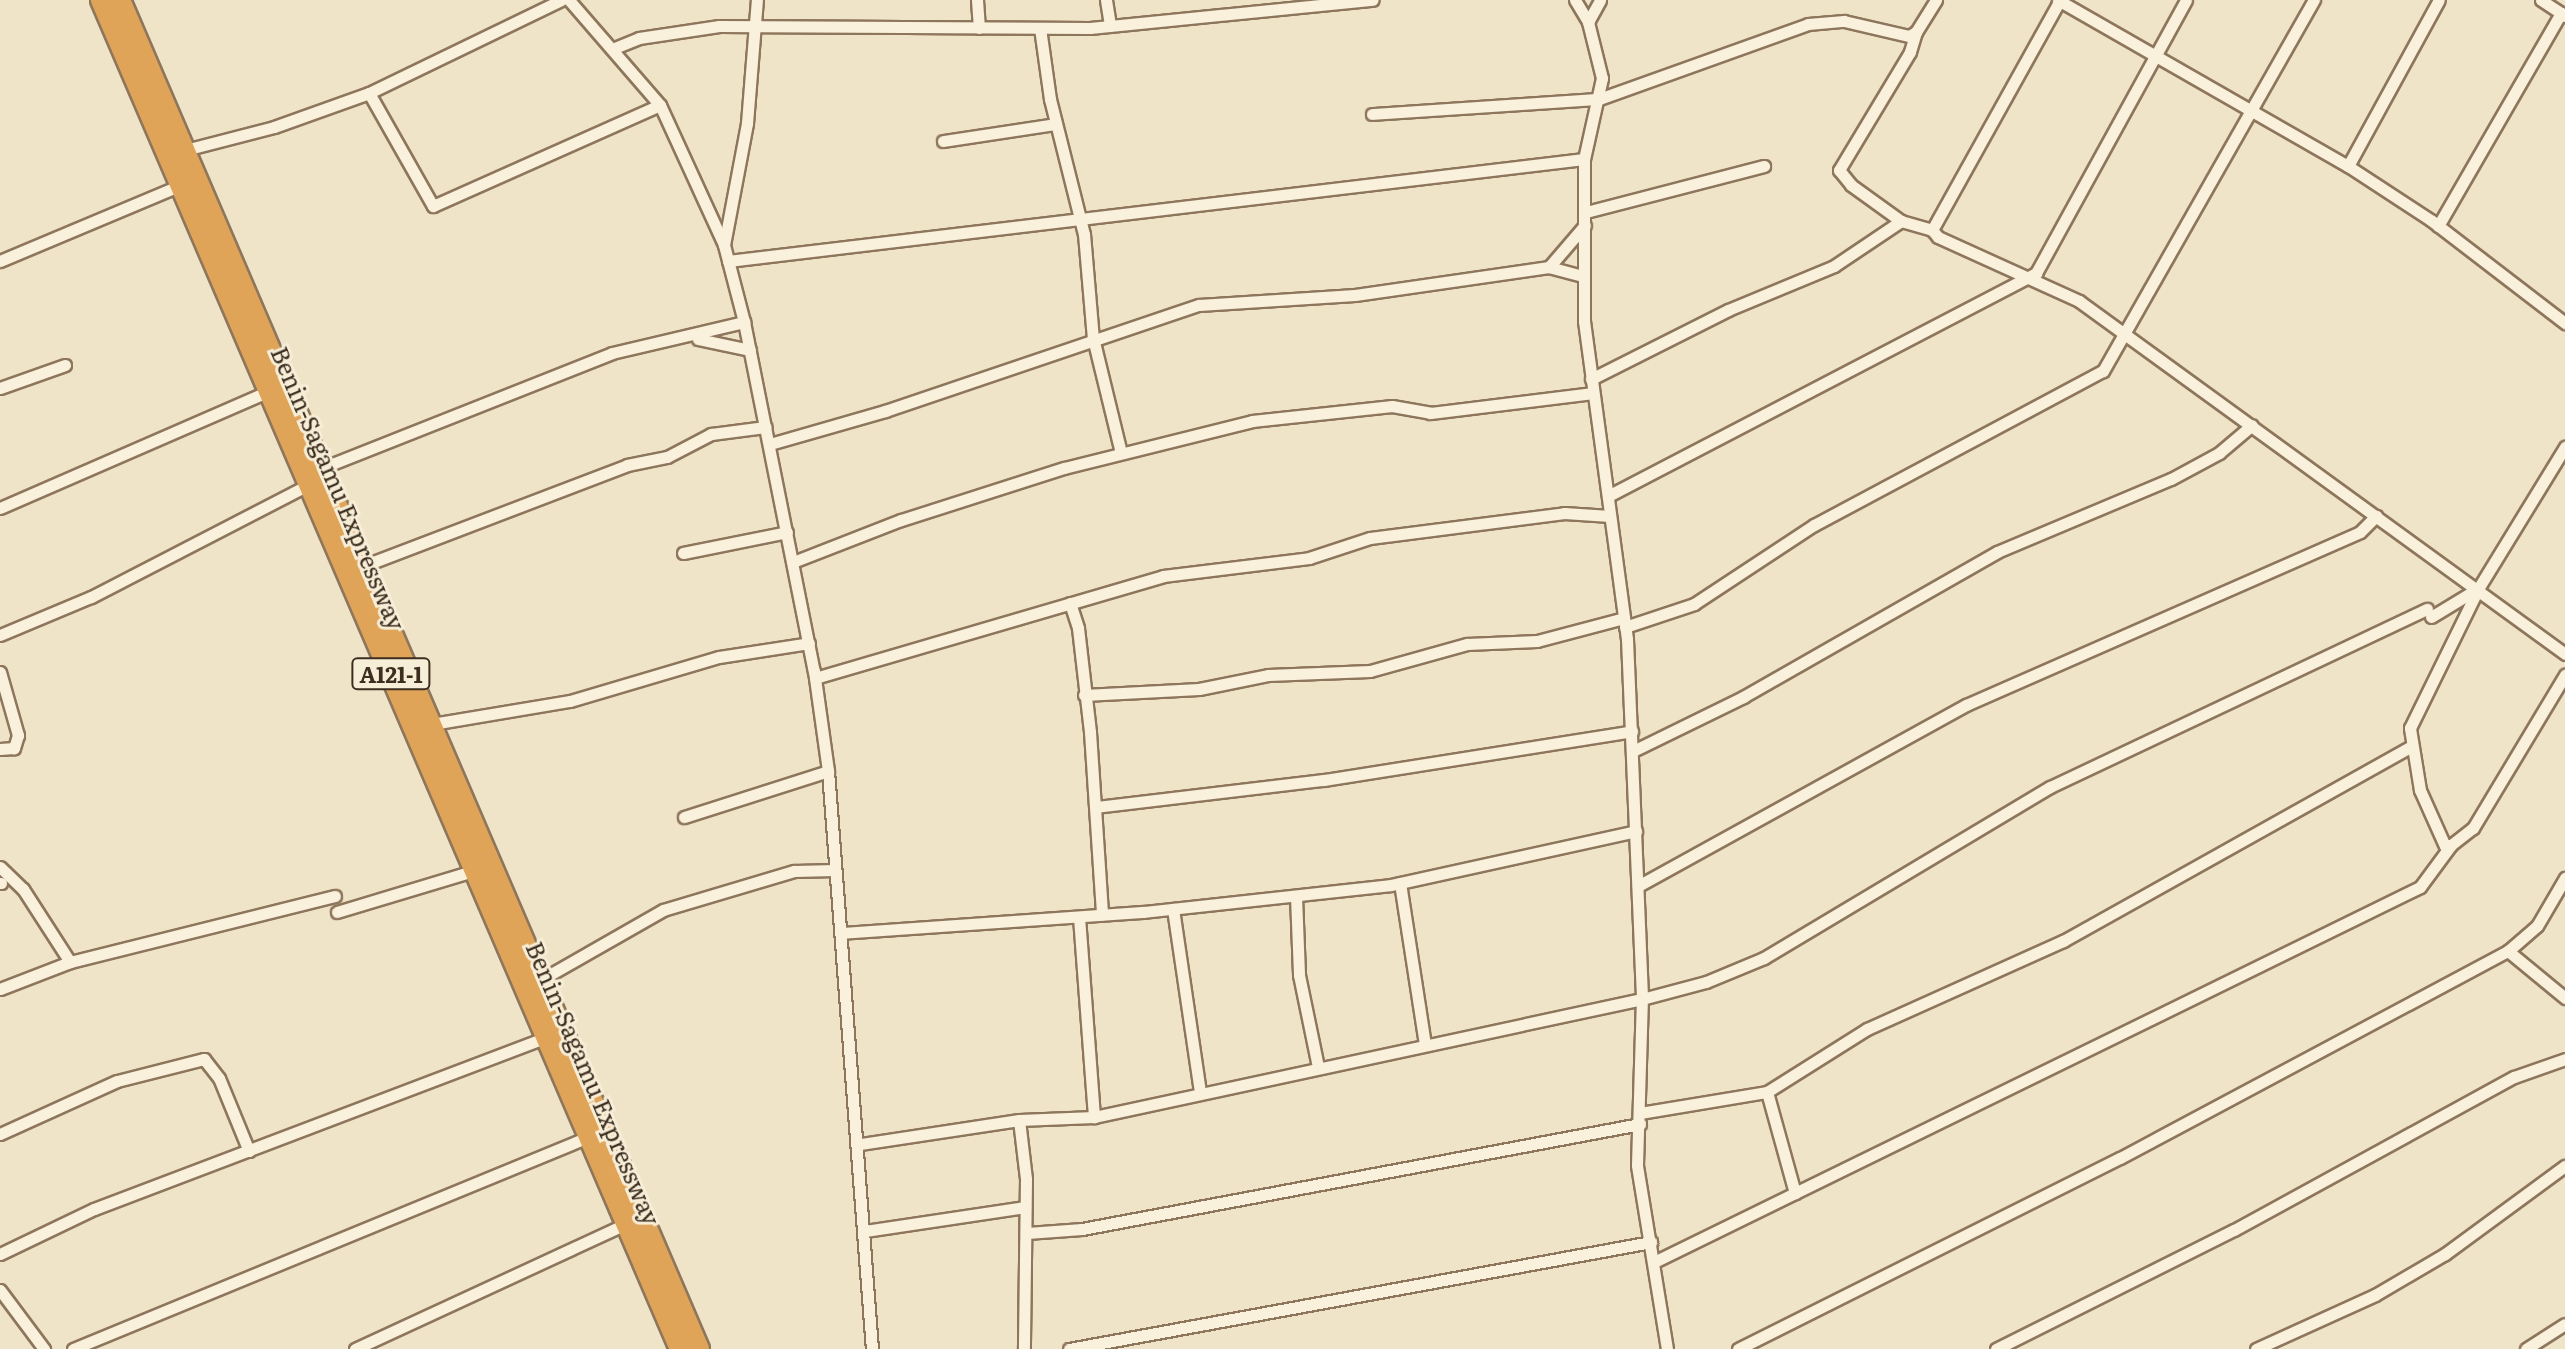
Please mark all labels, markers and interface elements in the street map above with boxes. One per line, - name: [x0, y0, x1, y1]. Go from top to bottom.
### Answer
- street label: Benin-Sagamu Expressway: [266, 342, 412, 634]
- road number: A121-1: [351, 656, 431, 692]
- street label: Benin-Sagamu Expressway: [521, 937, 667, 1229]

